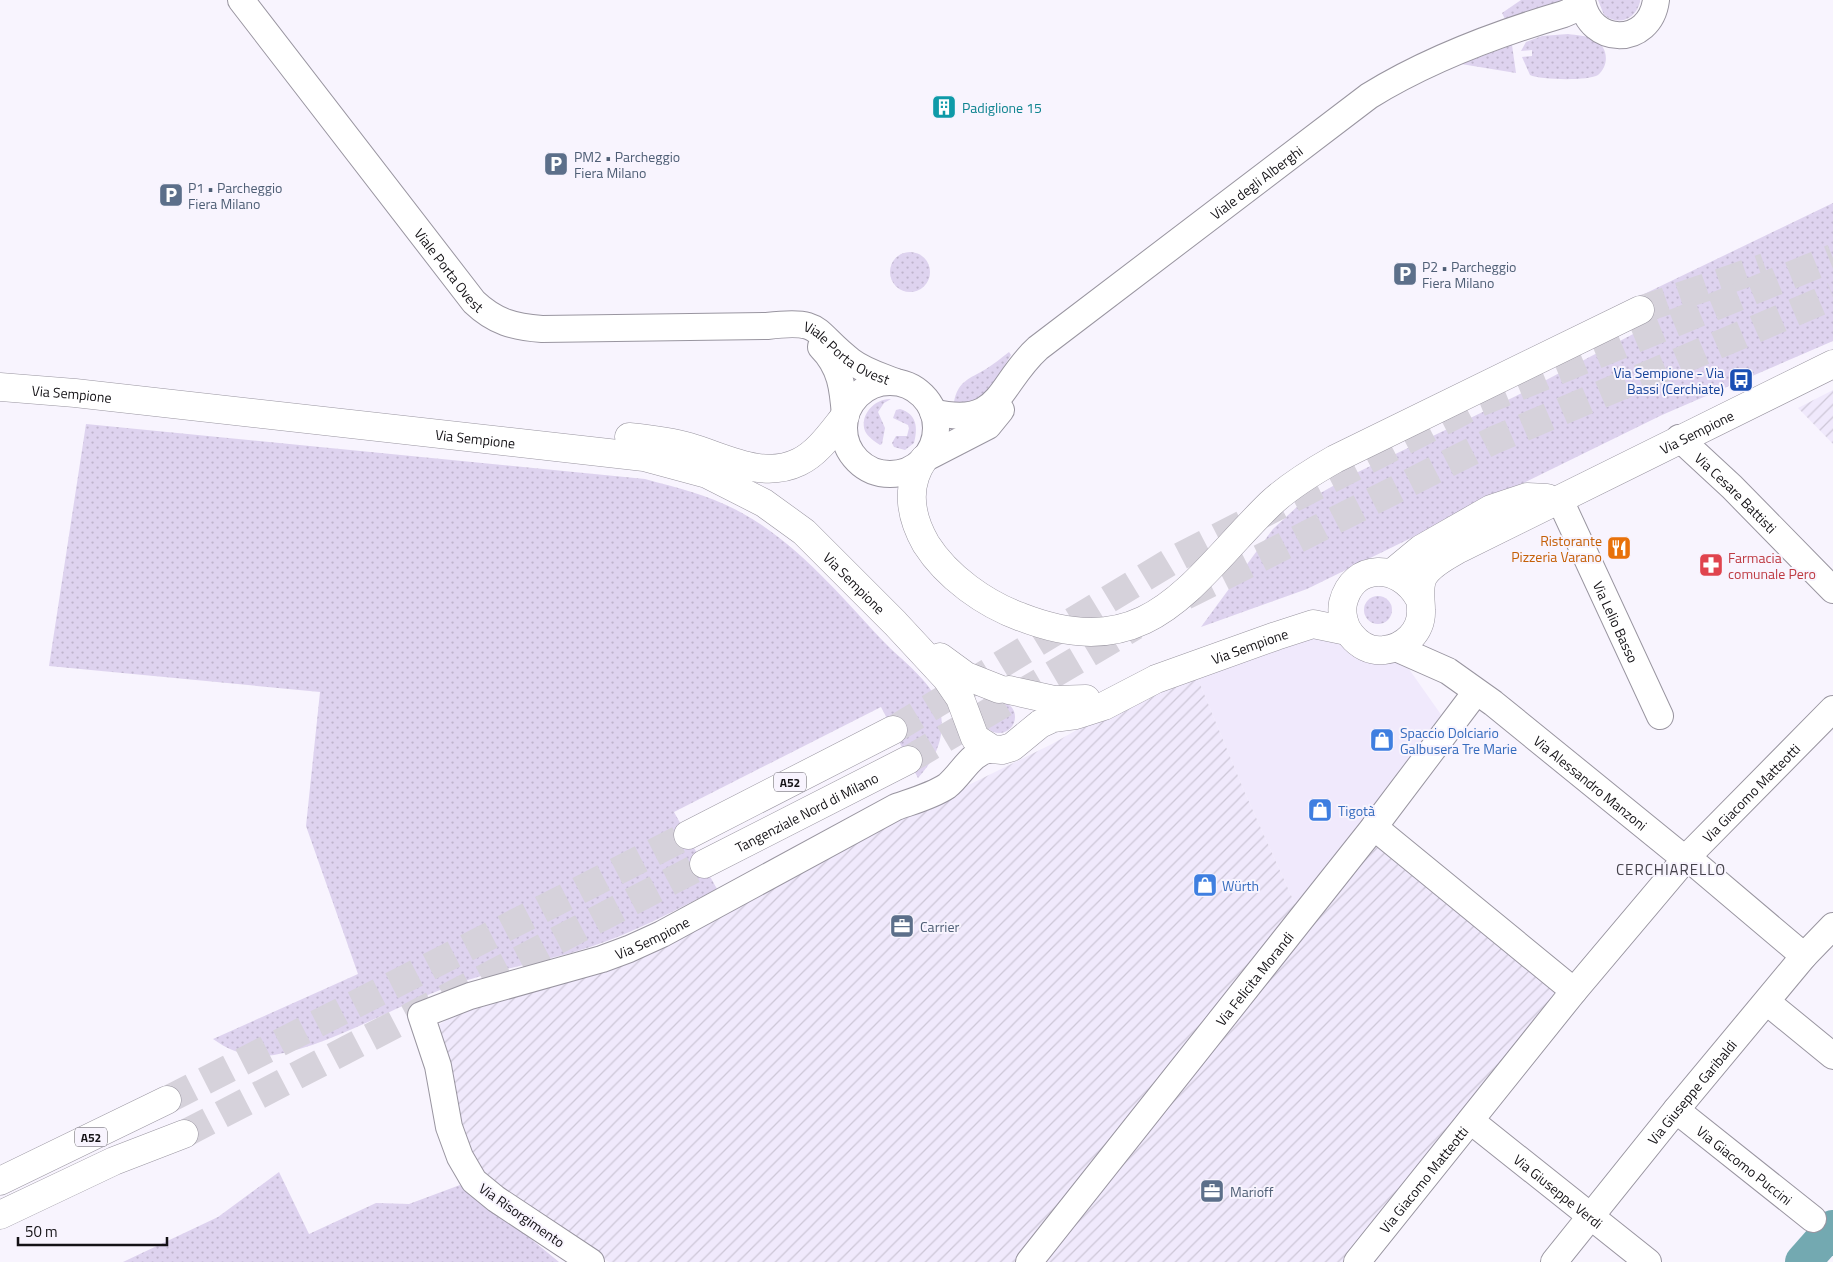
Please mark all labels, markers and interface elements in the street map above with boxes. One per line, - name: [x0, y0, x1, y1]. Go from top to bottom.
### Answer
- building icon: Padiglione 15: [931, 94, 957, 120]
- place label: Padiglione 15: [962, 97, 1042, 118]
- street label: Viale degli Alberghi: [1205, 140, 1307, 224]
- place label: PM2 • Parcheggio Fiera Milano: [574, 146, 680, 183]
- parking icon: PM2 • Parcheggio Fiera Milano: [543, 151, 569, 177]
- place label: P1 • Parcheggio Fiera Milano: [188, 177, 282, 214]
- parking icon: P1 • Parcheggio Fiera Milano: [158, 182, 184, 208]
- street label: Viale Porta Ovest: [410, 223, 489, 317]
- place label: P2 • Parcheggio Fiera Milano: [1422, 256, 1516, 293]
- parking icon: P2 • Parcheggio Fiera Milano: [1392, 261, 1418, 287]
- street label: Viale Porta Ovest: [801, 315, 893, 389]
- place label: Via Sempione - Via Bassi (Cerchiate): [1613, 362, 1724, 399]
- bus stop icon: Via Sempione - Via Bassi (Cerchiate): [1728, 367, 1754, 393]
- street label: Via Sempione: [31, 379, 113, 408]
- street label: Via Sempione: [1656, 404, 1737, 459]
- street label: Via Sempione: [434, 423, 516, 453]
- street label: Via Cesare Battisti: [1690, 447, 1782, 538]
- place label: Ristorante Pizzeria Varano: [1511, 530, 1602, 567]
- restaurant icon: Ristorante Pizzeria Varano: [1606, 535, 1632, 561]
- street label: Via Sempione: [819, 547, 890, 618]
- place label: Farmacia comunale Pero: [1728, 547, 1816, 584]
- pharmacy icon: Farmacia comunale Pero: [1698, 552, 1724, 578]
- street label: Via Lelio Basso: [1588, 577, 1644, 666]
- street label: Via Sempione: [1208, 622, 1291, 669]
- place label: Spaccio Dolciario Galbusera Tre Marie: [1400, 722, 1517, 759]
- shop icon: Spaccio Dolciario Galbusera Tre Marie: [1369, 727, 1395, 753]
- street label: Via Alessandro Manzoni: [1529, 730, 1652, 835]
- street label: Via Giacomo Matteotti: [1697, 738, 1804, 847]
- street label: Tangenziale Nord di Milano: [731, 767, 882, 857]
- road number: A52: [774, 772, 806, 792]
- shop icon: Tigotà: [1307, 797, 1333, 823]
- place label: Tigotà: [1338, 800, 1375, 821]
- district label: CERCHIARELLO: [1616, 858, 1726, 881]
- shop icon: Würth: [1192, 872, 1218, 898]
- place label: Würth: [1222, 875, 1259, 896]
- street label: Via Sempione: [612, 911, 693, 964]
- office icon: Carrier: [889, 913, 915, 939]
- place label: Carrier: [920, 916, 959, 937]
- street label: Via Felicita Morandi: [1210, 927, 1298, 1030]
- street label: Via Giuseppe Garibaldi: [1642, 1034, 1741, 1149]
- street label: Via Giacomo Puccini: [1692, 1120, 1797, 1210]
- street label: Via Giacomo Matteotti: [1374, 1121, 1473, 1237]
- road number: A52: [75, 1128, 107, 1146]
- street label: Via Giuseppe Verdi: [1509, 1149, 1608, 1233]
- street label: Via Risorgimento: [475, 1178, 569, 1252]
- office icon: Marioff: [1199, 1178, 1225, 1204]
- place label: Marioff: [1230, 1181, 1274, 1202]
- scale bar: [18, 1214, 166, 1246]
- text: 50 m: [25, 1220, 58, 1243]

